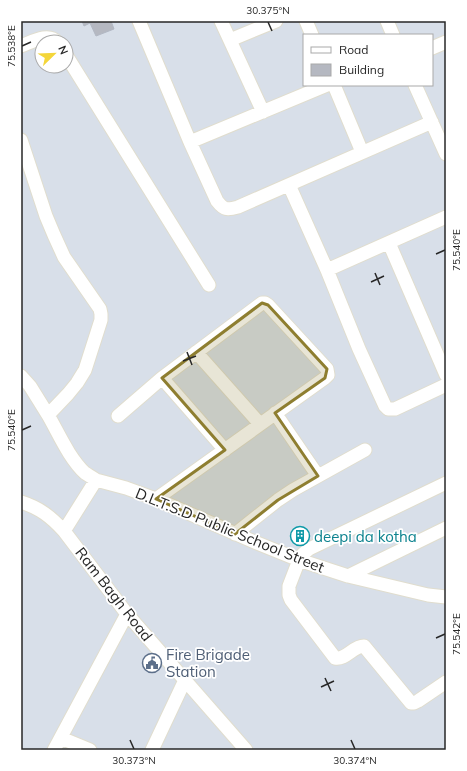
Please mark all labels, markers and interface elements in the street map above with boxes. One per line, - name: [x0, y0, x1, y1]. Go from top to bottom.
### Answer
- text: 30.375°N: [246, 4, 290, 17]
- text: 75.538°E: [5, 25, 18, 67]
- north arrow: [34, 34, 74, 74]
- legend: [303, 34, 433, 86]
- text: Road: [339, 42, 368, 57]
- text: N: [55, 44, 71, 57]
- text: Building: [339, 62, 384, 77]
- text: 75.540°E: [450, 229, 463, 271]
- text: 75.540°E: [5, 409, 18, 451]
- street label: D.L.T.S.D Public School Street: [133, 483, 327, 577]
- building icon: deepi da kotha: [289, 525, 311, 547]
- place label: deepi da kotha: [314, 527, 417, 546]
- street label: Ram Bagh Road: [71, 543, 157, 645]
- text: 75.542°E: [450, 613, 463, 655]
- place label: Fire Brigade Station: [166, 645, 250, 681]
- public building icon: Fire Brigade Station: [141, 652, 163, 674]
- text: 30.373°N: [112, 754, 156, 767]
- text: 30.374°N: [333, 754, 377, 767]

